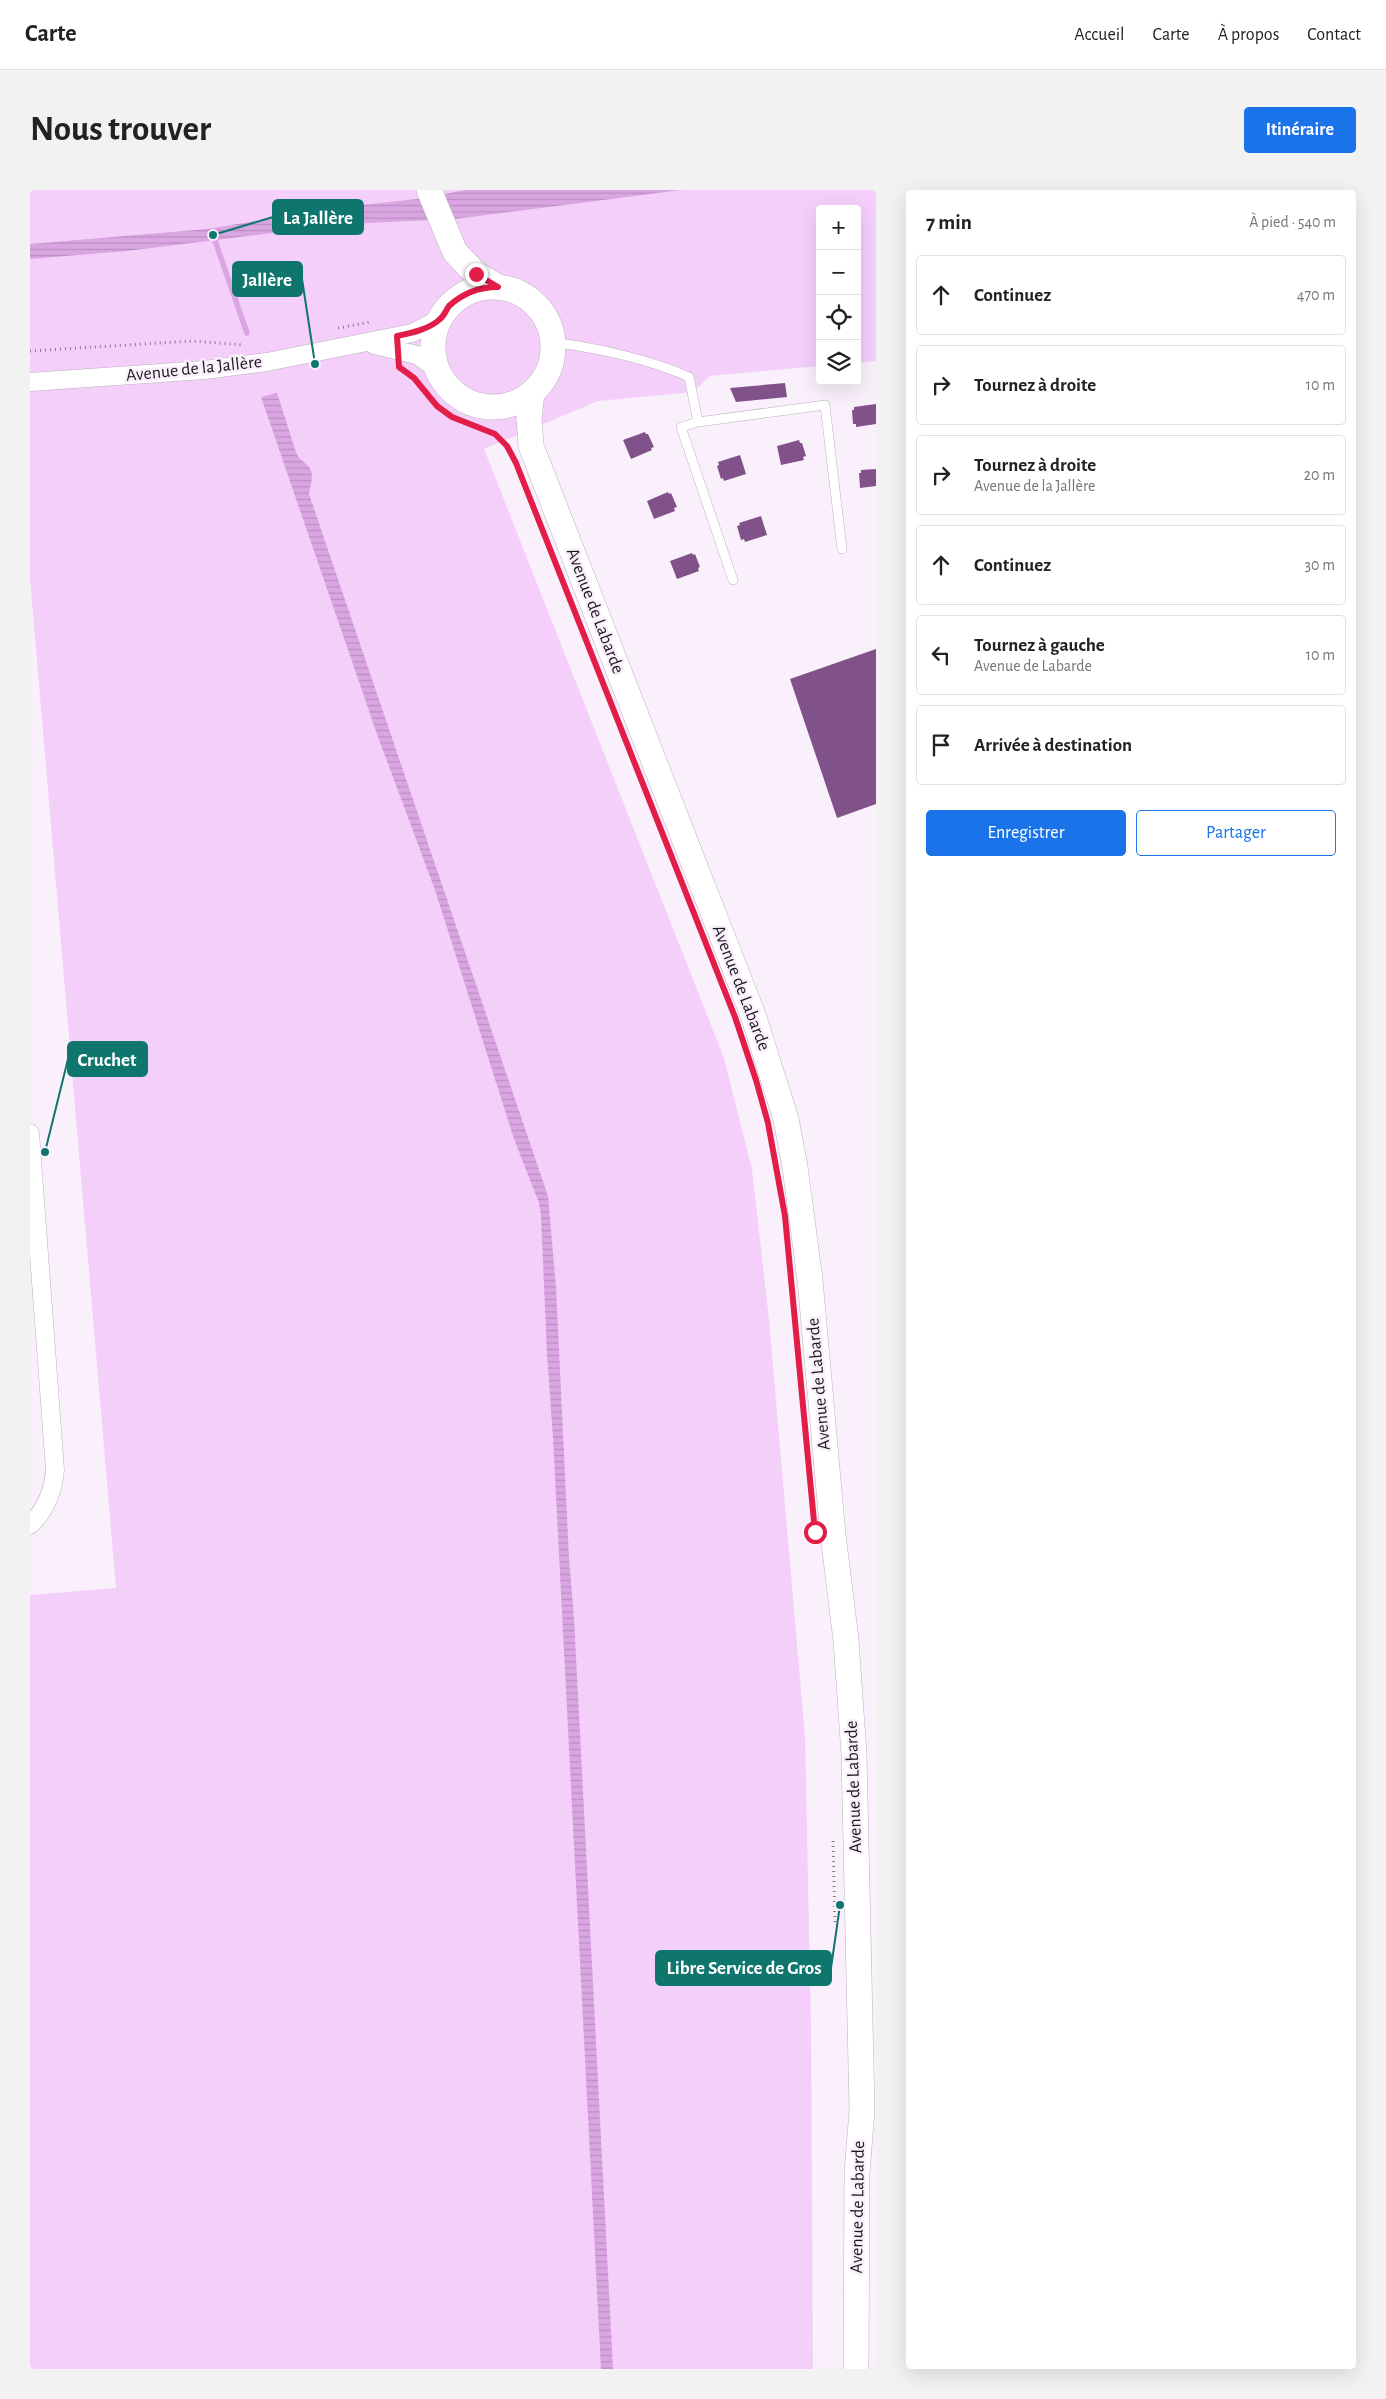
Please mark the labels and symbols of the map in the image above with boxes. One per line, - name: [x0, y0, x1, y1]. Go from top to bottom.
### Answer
- callout: La Jallère: [273, 200, 363, 234]
- text: La Jallère: [283, 209, 353, 228]
- callout: Jallère: [233, 262, 302, 296]
- route end: [465, 263, 488, 286]
- text: Jallère: [242, 271, 292, 290]
- street label: Avenue de la Jallère: [125, 353, 263, 385]
- street label: Avenue de Labarde: [563, 546, 627, 676]
- street label: Avenue de Labarde: [709, 923, 773, 1053]
- callout: Cruchet: [68, 1042, 147, 1076]
- text: Cruchet: [78, 1051, 137, 1070]
- street label: Avenue de Labarde: [804, 1317, 834, 1451]
- route start: [804, 1521, 827, 1544]
- street label: Avenue de Labarde: [843, 1720, 865, 1854]
- callout: Libre Service de Gros: [656, 1951, 831, 1985]
- text: Libre Service de Gros: [667, 1959, 821, 1978]
- street label: Avenue de Labarde: [848, 2141, 868, 2273]

